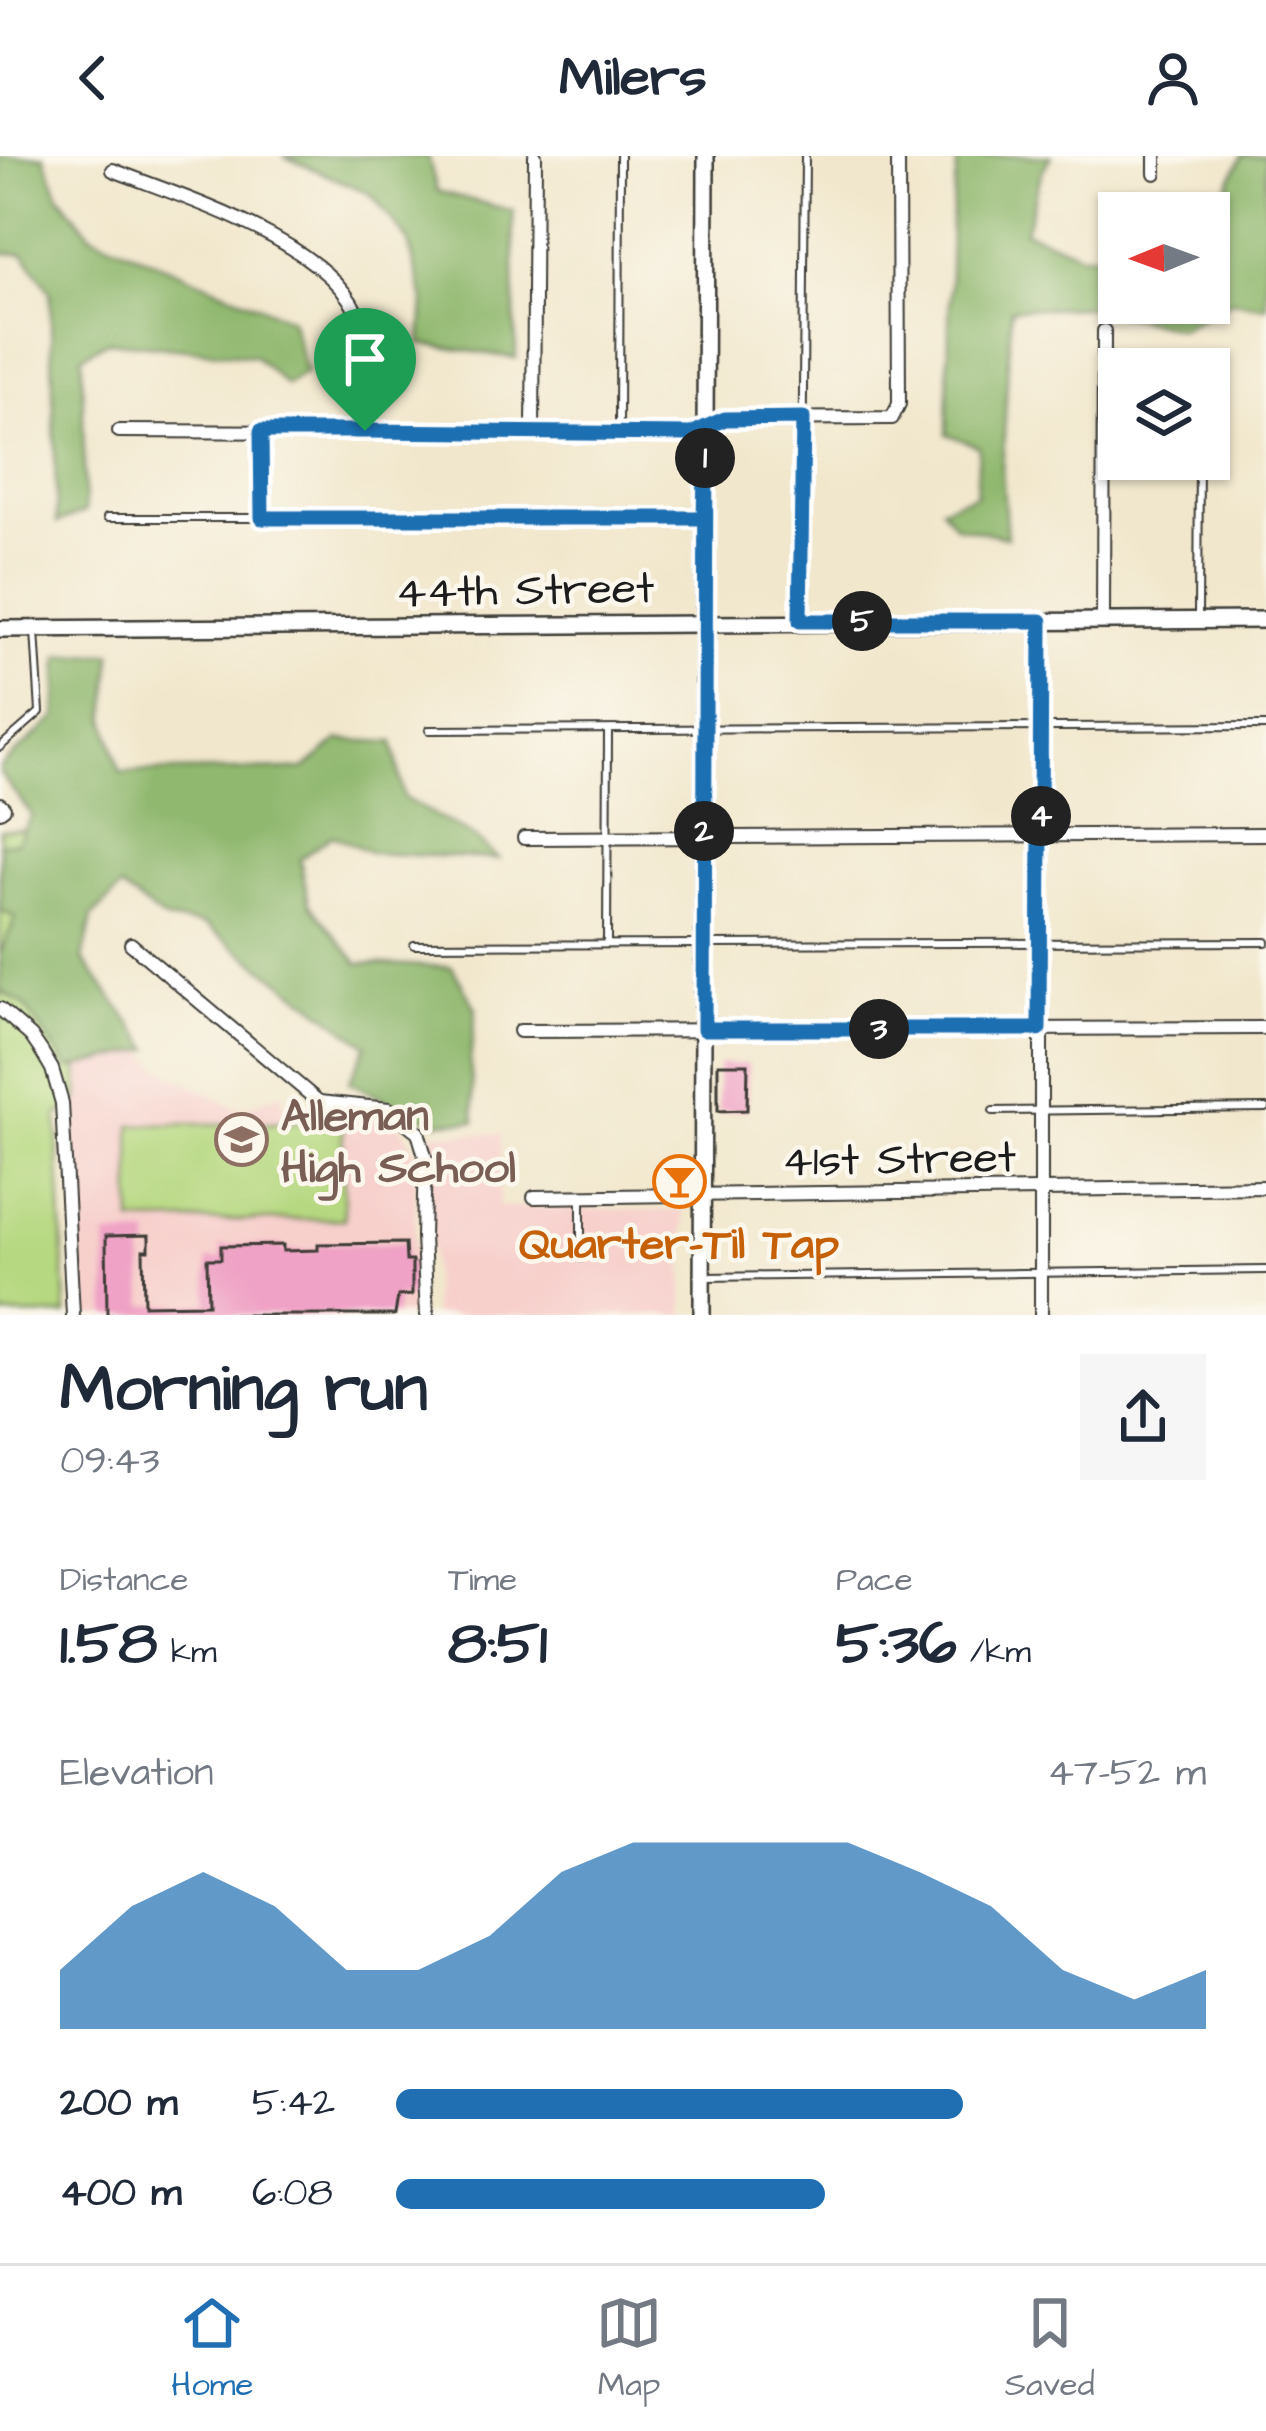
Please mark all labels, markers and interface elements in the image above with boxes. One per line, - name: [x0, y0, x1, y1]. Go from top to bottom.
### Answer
- text: Milers: [559, 41, 707, 116]
- icon: back: [60, 45, 126, 111]
- icon: person: [1140, 45, 1206, 111]
- north arrow: [1098, 192, 1230, 324]
- map controls: [1098, 192, 1230, 480]
- pin: [314, 308, 416, 431]
- icon: arrive: [332, 326, 398, 392]
- button: layers: [1098, 348, 1230, 480]
- pin: 1: [675, 428, 735, 488]
- text: 1: [703, 435, 707, 481]
- street label: 44th Street: [395, 558, 655, 624]
- pin: 5: [832, 591, 892, 651]
- text: 5: [850, 598, 874, 644]
- pin: 4: [1011, 786, 1071, 846]
- text: 4: [1030, 793, 1052, 839]
- pin: 2: [674, 801, 734, 861]
- text: 2: [695, 808, 713, 854]
- pin: 3: [849, 999, 909, 1059]
- text: 3: [871, 1006, 887, 1052]
- place label: Alleman High School: [281, 1086, 516, 1201]
- school or university icon: Alleman High School: [214, 1112, 270, 1168]
- street label: 41st Street: [782, 1127, 1017, 1193]
- bar icon: Quarter-Til Tap: [651, 1153, 707, 1209]
- place label: Quarter-Til Tap: [519, 1214, 839, 1276]
- text: Morning run: [60, 1344, 428, 1436]
- button: share: [1080, 1354, 1206, 1480]
- text: 09:43: [60, 1435, 160, 1489]
- text: Distance: [60, 1557, 188, 1603]
- text: Time: [448, 1557, 517, 1603]
- text: Pace: [836, 1557, 913, 1603]
- text: 1.58: [60, 1603, 158, 1686]
- text: 8:51: [448, 1603, 547, 1686]
- text: 5:36: [836, 1603, 957, 1686]
- text: km: [158, 1629, 217, 1675]
- text: /km: [957, 1629, 1031, 1675]
- text: Elevation: [60, 1747, 214, 1801]
- text: 47–52 m: [1047, 1747, 1206, 1801]
- text: 200 m: [60, 2077, 178, 2131]
- text: 5:42: [252, 2077, 335, 2131]
- text: 400 m: [60, 2167, 182, 2221]
- text: 6:08: [252, 2167, 333, 2221]
- tab: Home: [171, 2290, 253, 2408]
- tab: Map: [596, 2290, 662, 2408]
- tab: Saved: [1005, 2290, 1095, 2408]

